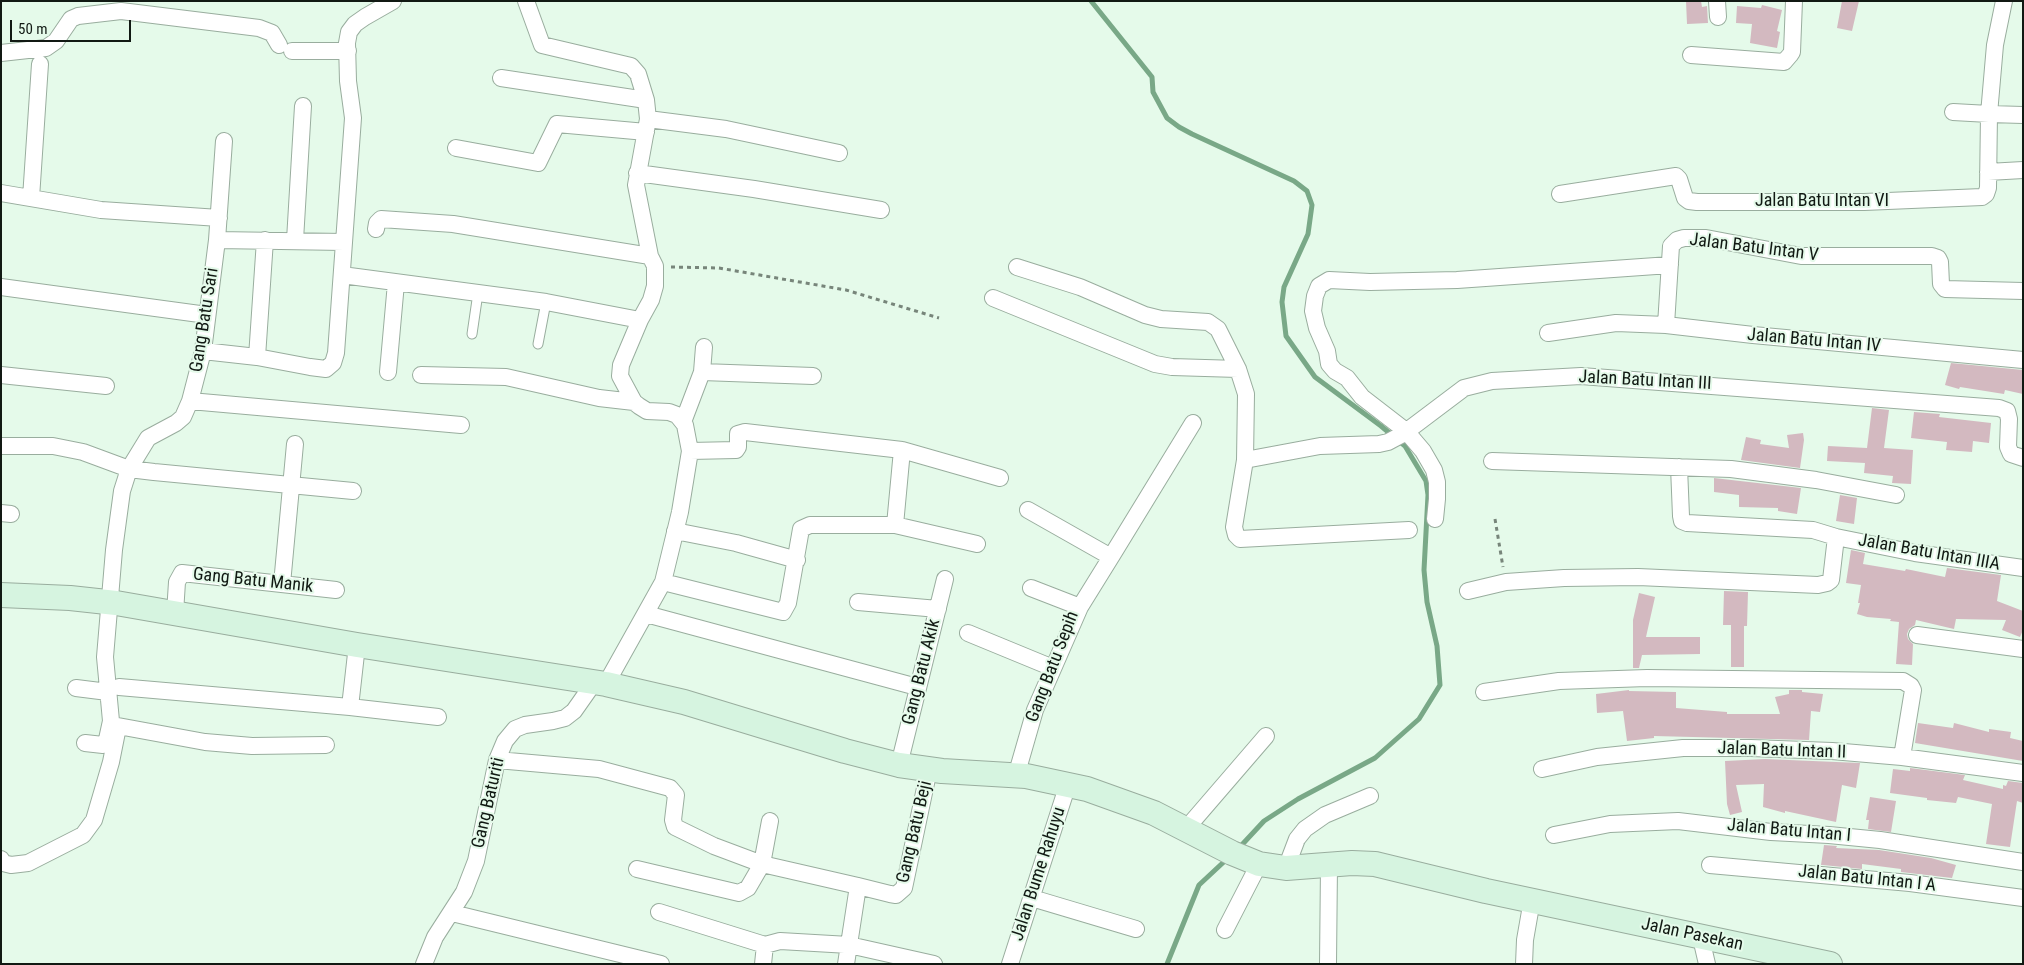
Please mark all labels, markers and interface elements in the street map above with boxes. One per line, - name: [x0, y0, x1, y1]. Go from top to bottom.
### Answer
- scale bar: [12, 10, 134, 42]
- text: 50 m: [18, 20, 48, 38]
- street label: Jalan Batu Intan VI: [1755, 190, 1889, 212]
- street label: Jalan Batu Intan V: [1688, 229, 1820, 267]
- street label: Gang Batu Sari: [186, 266, 224, 374]
- street label: Jalan Batu Intan IV: [1746, 324, 1882, 358]
- street label: Jalan Batu Intan III: [1578, 367, 1712, 395]
- street label: Jalan Batu Intan IIIA: [1856, 530, 2002, 576]
- street label: Gang Batu Manik: [192, 564, 314, 598]
- street label: Gang Batu Sepih: [1022, 608, 1084, 726]
- street label: Gang Batu Akik: [898, 617, 946, 727]
- street label: Jalan Batu Intan II: [1717, 738, 1847, 764]
- street label: Gang Baturiti: [468, 755, 510, 851]
- street label: Gang Batu Beji: [893, 779, 937, 885]
- street label: Jalan Bume Rahuyu: [1007, 804, 1071, 944]
- street label: Jalan Batu Intan I: [1726, 815, 1852, 847]
- street label: Jalan Batu Intan I A: [1797, 861, 1937, 897]
- street label: Jalan Pasekan: [1639, 914, 1745, 956]

